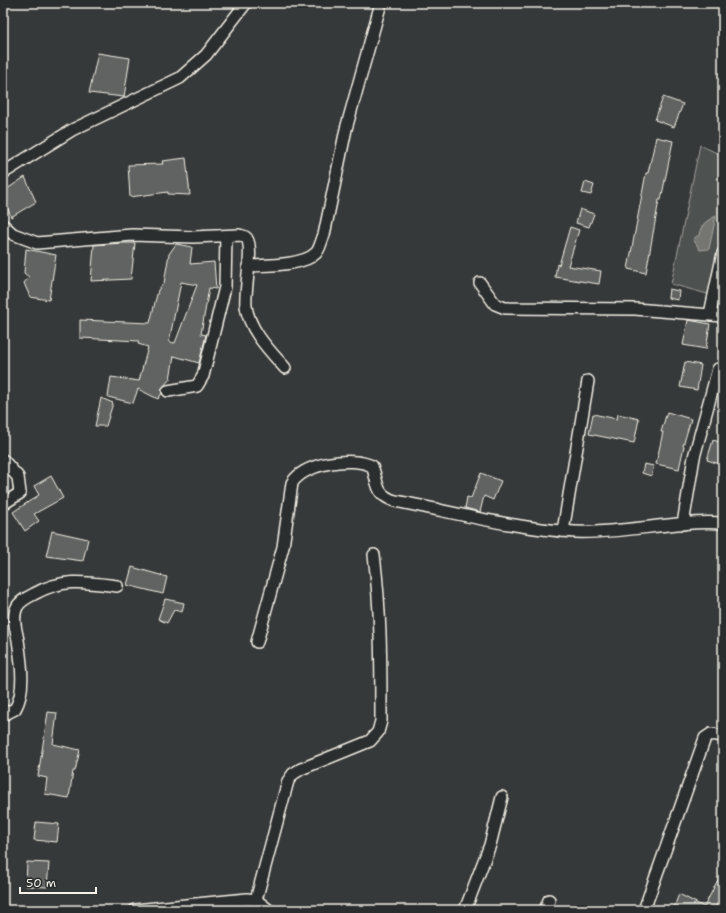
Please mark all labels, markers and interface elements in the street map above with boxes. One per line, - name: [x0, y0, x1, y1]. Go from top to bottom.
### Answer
- scale bar: [20, 869, 96, 895]
- text: 50 m: [26, 875, 56, 891]

